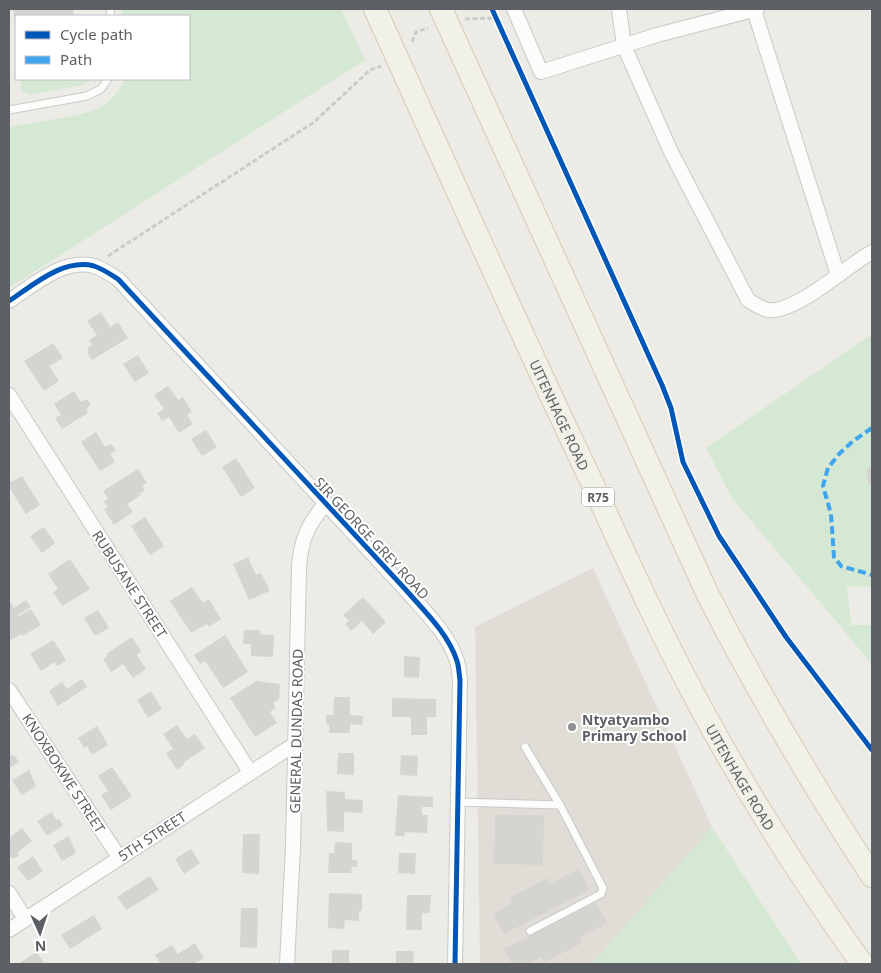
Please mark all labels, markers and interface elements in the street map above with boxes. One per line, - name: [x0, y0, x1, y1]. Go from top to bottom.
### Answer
- legend: [15, 15, 190, 80]
- text: Cycle path: [60, 24, 133, 44]
- text: Path: [60, 49, 92, 69]
- street label: UITENHAGE ROAD: [526, 356, 594, 473]
- street label: SIR GEORGE GREY ROAD: [310, 473, 434, 603]
- road number: R75: [582, 488, 614, 507]
- street label: RUBUSANE STREET: [88, 527, 172, 642]
- street label: GENERAL DUNDAS ROAD: [285, 648, 307, 814]
- street label: KNOXBOKWE STREET: [18, 710, 110, 837]
- place label: Ntyatyambo Primary School: [582, 710, 687, 745]
- street label: UITENHAGE ROAD: [702, 720, 780, 834]
- marker: Ntyatyambo Primary School: [566, 721, 578, 733]
- street label: 5TH STREET: [114, 807, 190, 865]
- north arrow: [15, 908, 65, 958]
- text: N: [35, 937, 47, 956]

